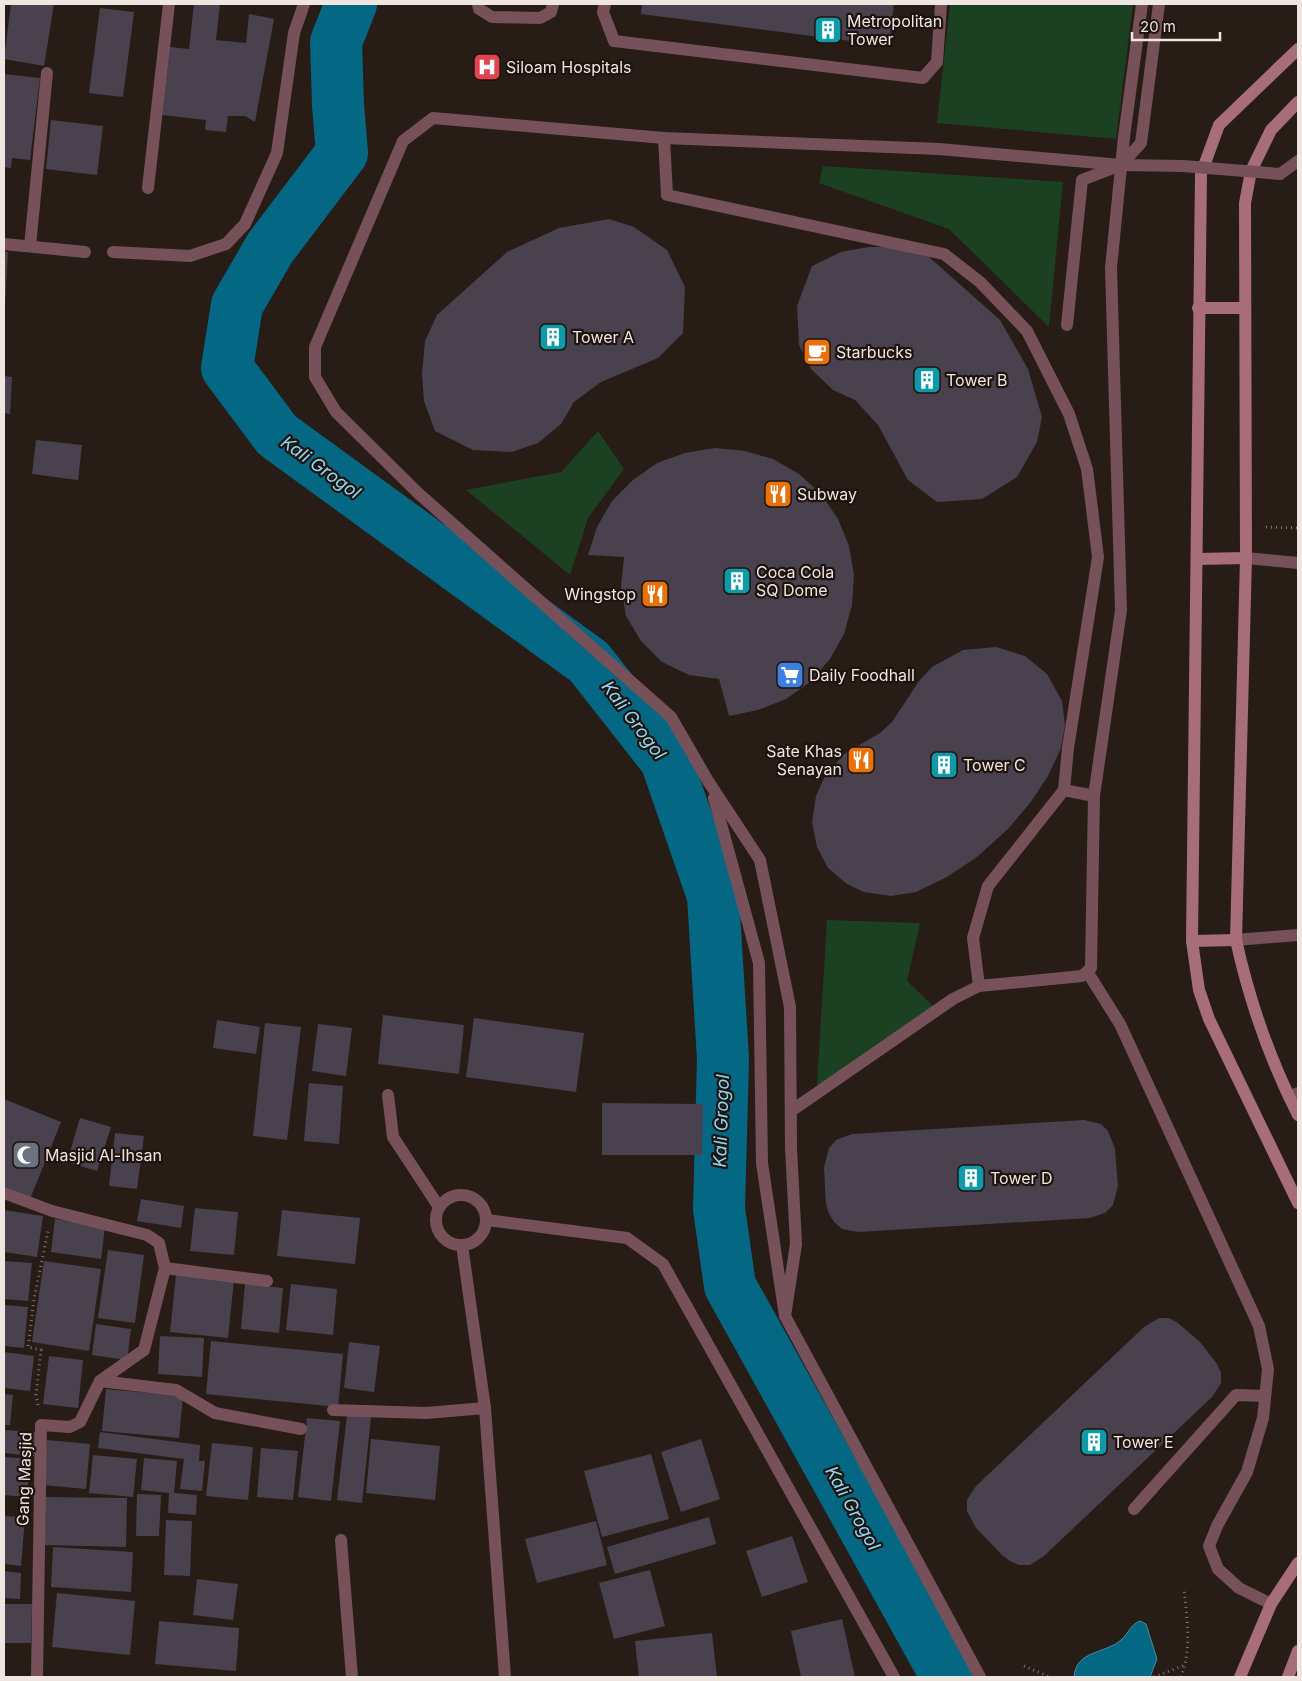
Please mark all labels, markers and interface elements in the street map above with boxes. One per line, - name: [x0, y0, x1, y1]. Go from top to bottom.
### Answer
- scale bar: [1132, 10, 1220, 42]
- place label: Metropolitan Tower: [847, 11, 942, 49]
- building icon: Metropolitan Tower: [813, 15, 843, 45]
- text: 20 m: [1140, 17, 1176, 36]
- hospital icon: Siloam Hospitals: [472, 52, 502, 82]
- place label: Siloam Hospitals: [506, 57, 631, 77]
- building icon: Tower A: [538, 322, 568, 352]
- place label: Tower A: [572, 327, 634, 347]
- cafe icon: Starbucks: [802, 337, 832, 367]
- place label: Starbucks: [836, 342, 912, 362]
- building icon: Tower B: [912, 365, 942, 395]
- place label: Tower B: [946, 370, 1008, 390]
- water label: Kali Grogol: [277, 431, 365, 503]
- restaurant icon: Subway: [763, 479, 793, 509]
- place label: Subway: [797, 484, 857, 504]
- place label: Coca Cola SQ Dome: [756, 562, 834, 600]
- building icon: Coca Cola SQ Dome: [722, 566, 752, 596]
- restaurant icon: Wingstop: [640, 579, 670, 609]
- place label: Wingstop: [564, 584, 636, 604]
- supermarket icon: Daily Foodhall: [775, 660, 805, 690]
- place label: Daily Foodhall: [809, 665, 915, 685]
- water label: Kali Grogol: [598, 676, 671, 764]
- place label: Sate Khas Senayan: [766, 741, 842, 779]
- restaurant icon: Sate Khas Senayan: [846, 745, 876, 775]
- building icon: Tower C: [929, 750, 959, 780]
- place label: Tower C: [963, 755, 1026, 775]
- water label: Kali Grogol: [709, 1073, 733, 1168]
- mosque icon: Masjid Al-Ihsan: [11, 1140, 41, 1170]
- place label: Masjid Al-Ihsan: [45, 1145, 162, 1165]
- building icon: Tower D: [956, 1163, 986, 1193]
- place label: Tower D: [990, 1168, 1053, 1188]
- building icon: Tower E: [1079, 1427, 1109, 1457]
- street label: Gang Masjid: [12, 1432, 36, 1526]
- place label: Tower E: [1113, 1432, 1174, 1452]
- water label: Kali Grogol: [821, 1462, 885, 1554]

